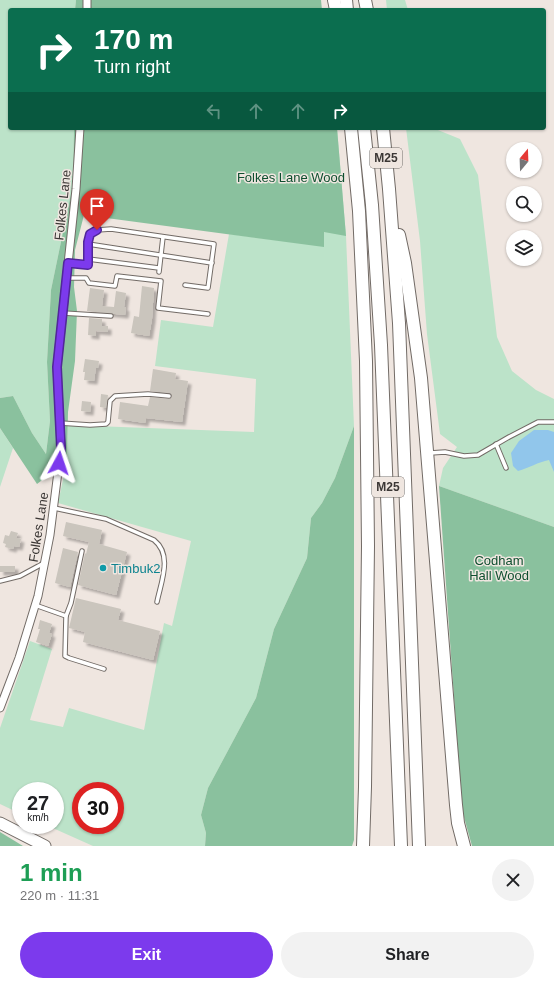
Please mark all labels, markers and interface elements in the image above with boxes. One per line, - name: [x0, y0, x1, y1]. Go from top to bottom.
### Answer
- icon: right: [28, 24, 80, 76]
- text: 170 m: [94, 24, 173, 55]
- text: Turn right: [94, 57, 170, 77]
- icon: left: [203, 100, 225, 122]
- icon: ahead: [245, 100, 267, 122]
- icon: ahead: [287, 100, 309, 122]
- icon: right: [329, 100, 351, 122]
- north arrow: [506, 142, 542, 178]
- map controls: [506, 142, 542, 266]
- road number: M25: [370, 148, 402, 168]
- street label: Folkes Lane: [51, 169, 74, 241]
- park label: Folkes Lane Wood: [237, 170, 345, 185]
- button: search: [506, 186, 542, 222]
- pin: [80, 189, 114, 230]
- icon: arrive: [86, 195, 108, 217]
- button: layers: [506, 230, 542, 266]
- position arrow: [38, 442, 80, 484]
- road number: M25: [372, 477, 404, 497]
- street label: Folkes Lane: [26, 491, 51, 563]
- park label: Codham Hall Wood: [469, 553, 529, 583]
- place label: Timbuk2: [111, 561, 160, 576]
- marker: Timbuk2: [98, 563, 108, 573]
- speed limit sign: 30: [72, 782, 124, 834]
- text: 27: [27, 792, 49, 814]
- text: km/h: [27, 812, 49, 823]
- text: 1 min: [20, 859, 83, 886]
- button: close: [492, 859, 534, 901]
- text: 220 m · 11:31: [20, 888, 99, 903]
- button: Exit: [20, 932, 273, 978]
- button: Share: [281, 932, 534, 978]

